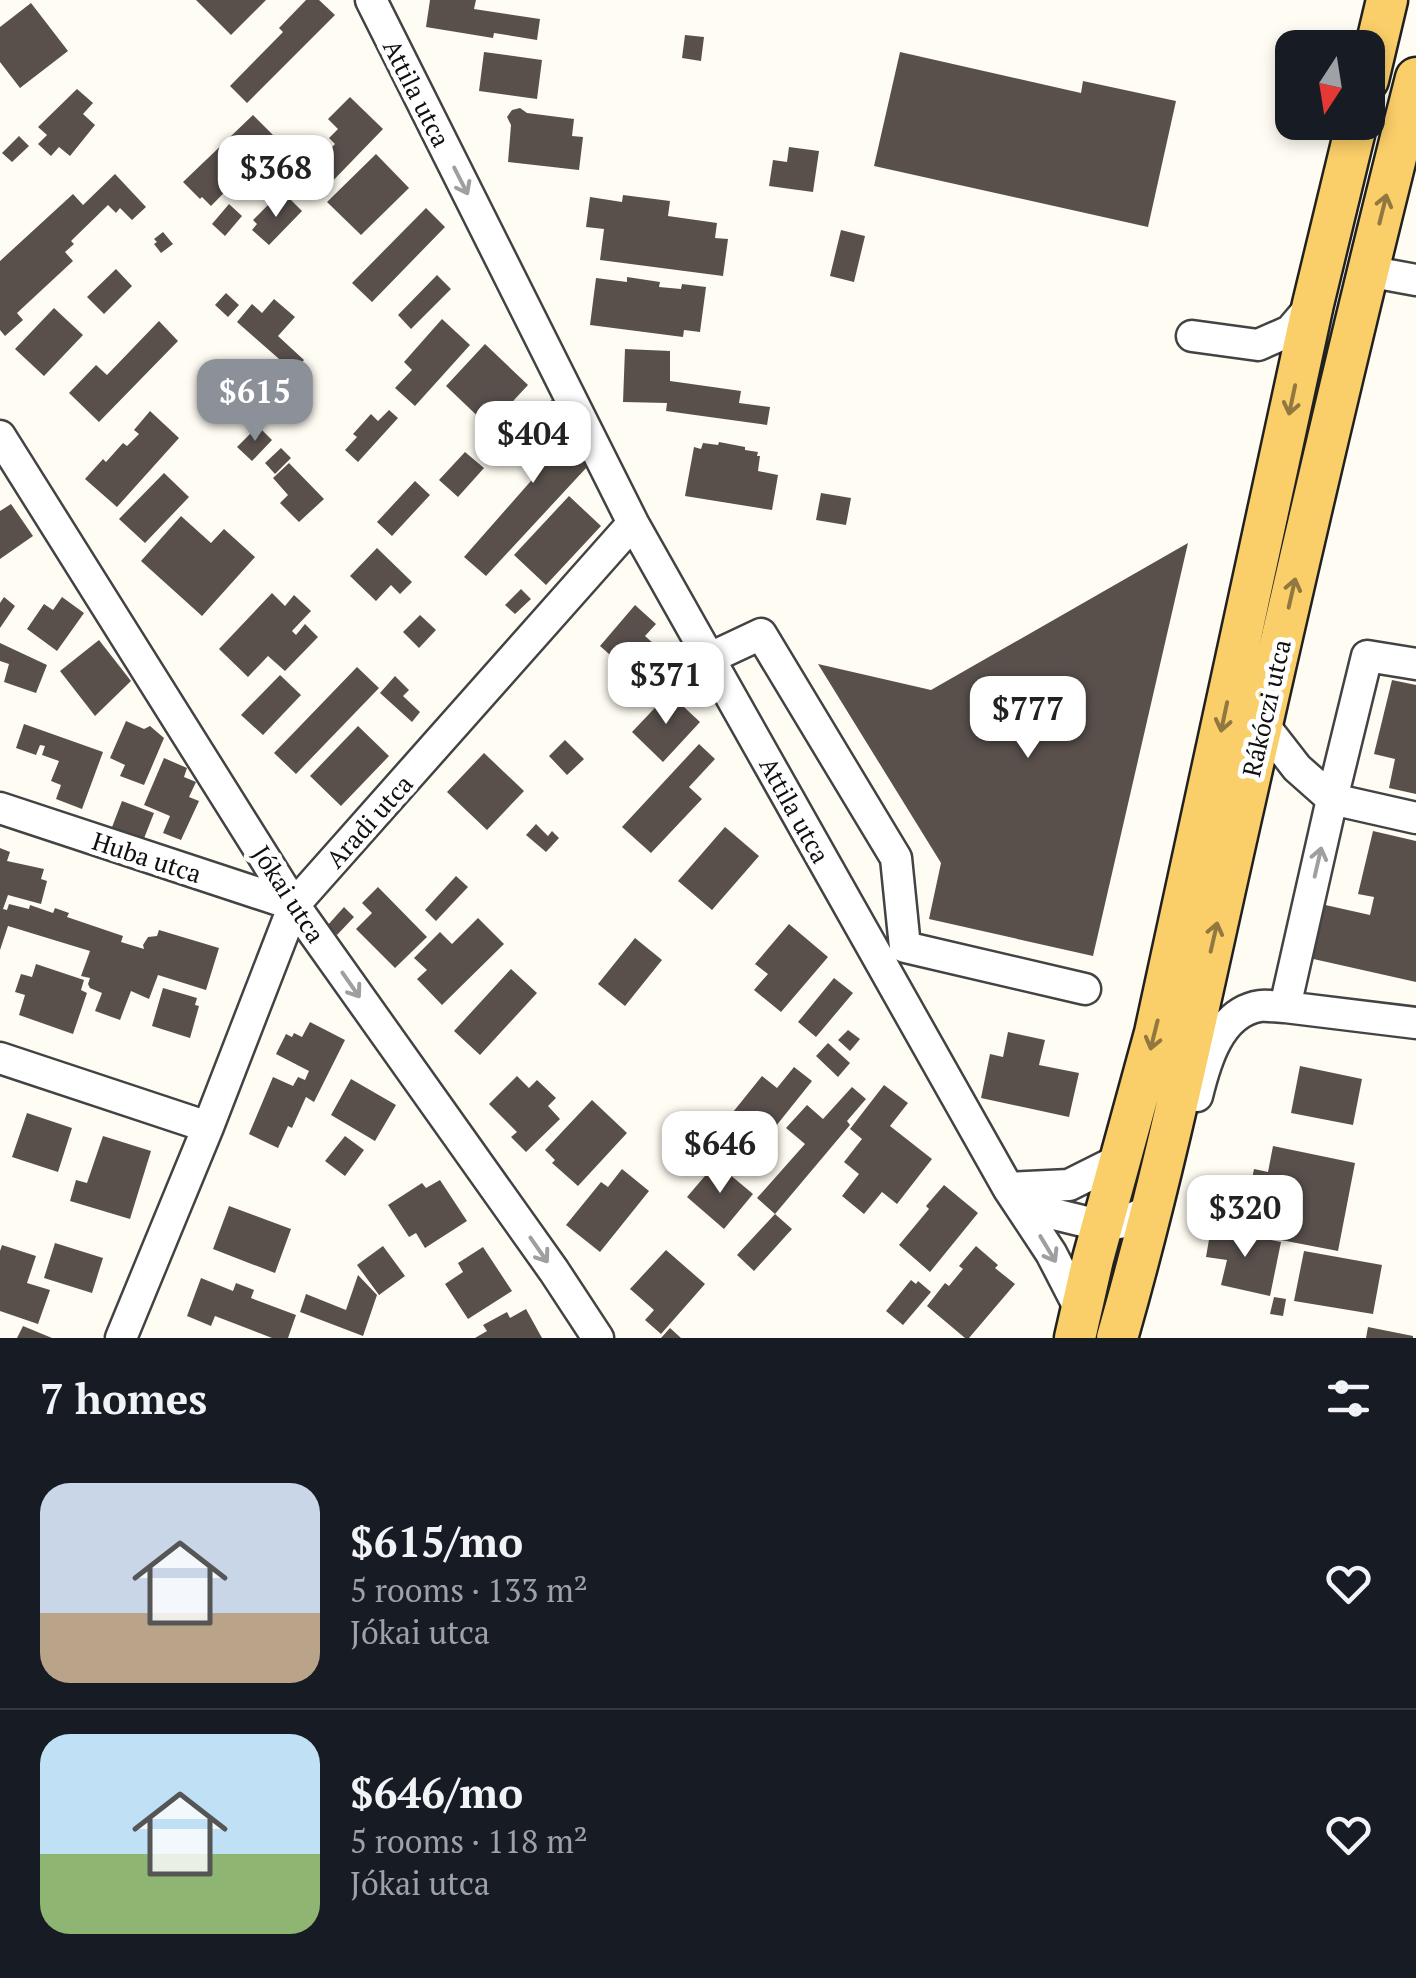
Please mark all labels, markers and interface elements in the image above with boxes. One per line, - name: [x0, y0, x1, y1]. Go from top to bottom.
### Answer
- north arrow: [1275, 30, 1385, 140]
- map controls: [1275, 30, 1385, 140]
- street label: Attila utca: [376, 34, 458, 153]
- pin: $368: [217, 135, 335, 220]
- text: $368: [240, 146, 312, 188]
- one-way arrow: [453, 165, 472, 195]
- one-way arrow: [1375, 194, 1393, 226]
- pin: $615: [196, 359, 314, 444]
- text: $615: [219, 370, 291, 412]
- one-way arrow: [1282, 383, 1301, 415]
- pin: $404: [474, 401, 592, 486]
- text: $404: [497, 412, 569, 454]
- one-way arrow: [1284, 578, 1302, 610]
- street label: Rákóczi utca: [1234, 636, 1298, 780]
- pin: $371: [607, 642, 725, 727]
- text: $371: [630, 653, 702, 695]
- pin: $777: [969, 676, 1087, 761]
- text: $777: [992, 687, 1064, 729]
- one-way arrow: [1213, 700, 1232, 732]
- street label: Attila utca: [752, 751, 838, 869]
- street label: Aradi utca: [318, 767, 420, 875]
- street label: Huba utca: [88, 824, 206, 890]
- street label: Jókai utca: [245, 839, 333, 949]
- one-way arrow: [1309, 847, 1328, 879]
- one-way arrow: [1206, 922, 1224, 954]
- one-way arrow: [340, 971, 361, 998]
- one-way arrow: [1144, 1019, 1163, 1050]
- pin: $646: [661, 1111, 779, 1196]
- text: $646: [684, 1122, 756, 1164]
- pin: $320: [1186, 1175, 1304, 1260]
- text: $320: [1209, 1186, 1281, 1228]
- one-way arrow: [1038, 1234, 1058, 1263]
- one-way arrow: [528, 1236, 549, 1263]
- text: 7 homes: [40, 1370, 207, 1426]
- icon: filters: [1321, 1371, 1376, 1426]
- text: $615/mo: [350, 1513, 523, 1569]
- icon: home: [120, 1523, 240, 1643]
- icon: heart: [1321, 1556, 1376, 1611]
- text: 5 rooms · 133 m²: [350, 1569, 588, 1611]
- text: Jókai utca: [350, 1611, 490, 1653]
- text: $646/mo: [350, 1764, 523, 1820]
- icon: home: [120, 1774, 240, 1894]
- icon: heart: [1321, 1807, 1376, 1862]
- text: 5 rooms · 118 m²: [350, 1820, 588, 1862]
- text: Jókai utca: [350, 1862, 490, 1904]

